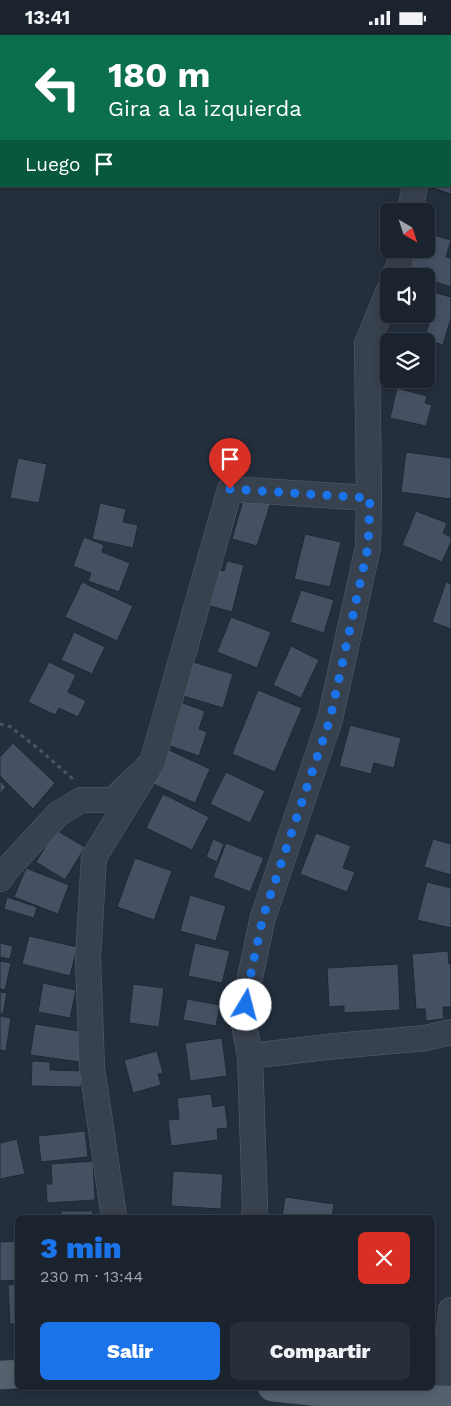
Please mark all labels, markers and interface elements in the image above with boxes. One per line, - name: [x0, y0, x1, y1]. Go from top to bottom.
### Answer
- text: 13:41: [25, 6, 70, 29]
- text: 180 m: [108, 54, 211, 96]
- icon: left: [25, 55, 90, 120]
- text: Gira a la izquierda: [108, 96, 302, 121]
- icon: arrive: [90, 150, 118, 178]
- text: Luego: [25, 153, 80, 176]
- north arrow: [380, 203, 435, 257]
- map controls: [380, 203, 435, 388]
- button: sound: [380, 268, 435, 323]
- button: layers: [380, 333, 435, 388]
- pin: [209, 438, 251, 489]
- icon: arrive: [216, 445, 244, 473]
- position arrow: [219, 978, 271, 1030]
- text: 3 min: [40, 1230, 122, 1265]
- button: close: [358, 1232, 410, 1284]
- text: 230 m · 13:44: [40, 1267, 143, 1286]
- button: Salir: [40, 1322, 220, 1380]
- button: Compartir: [230, 1322, 410, 1380]

